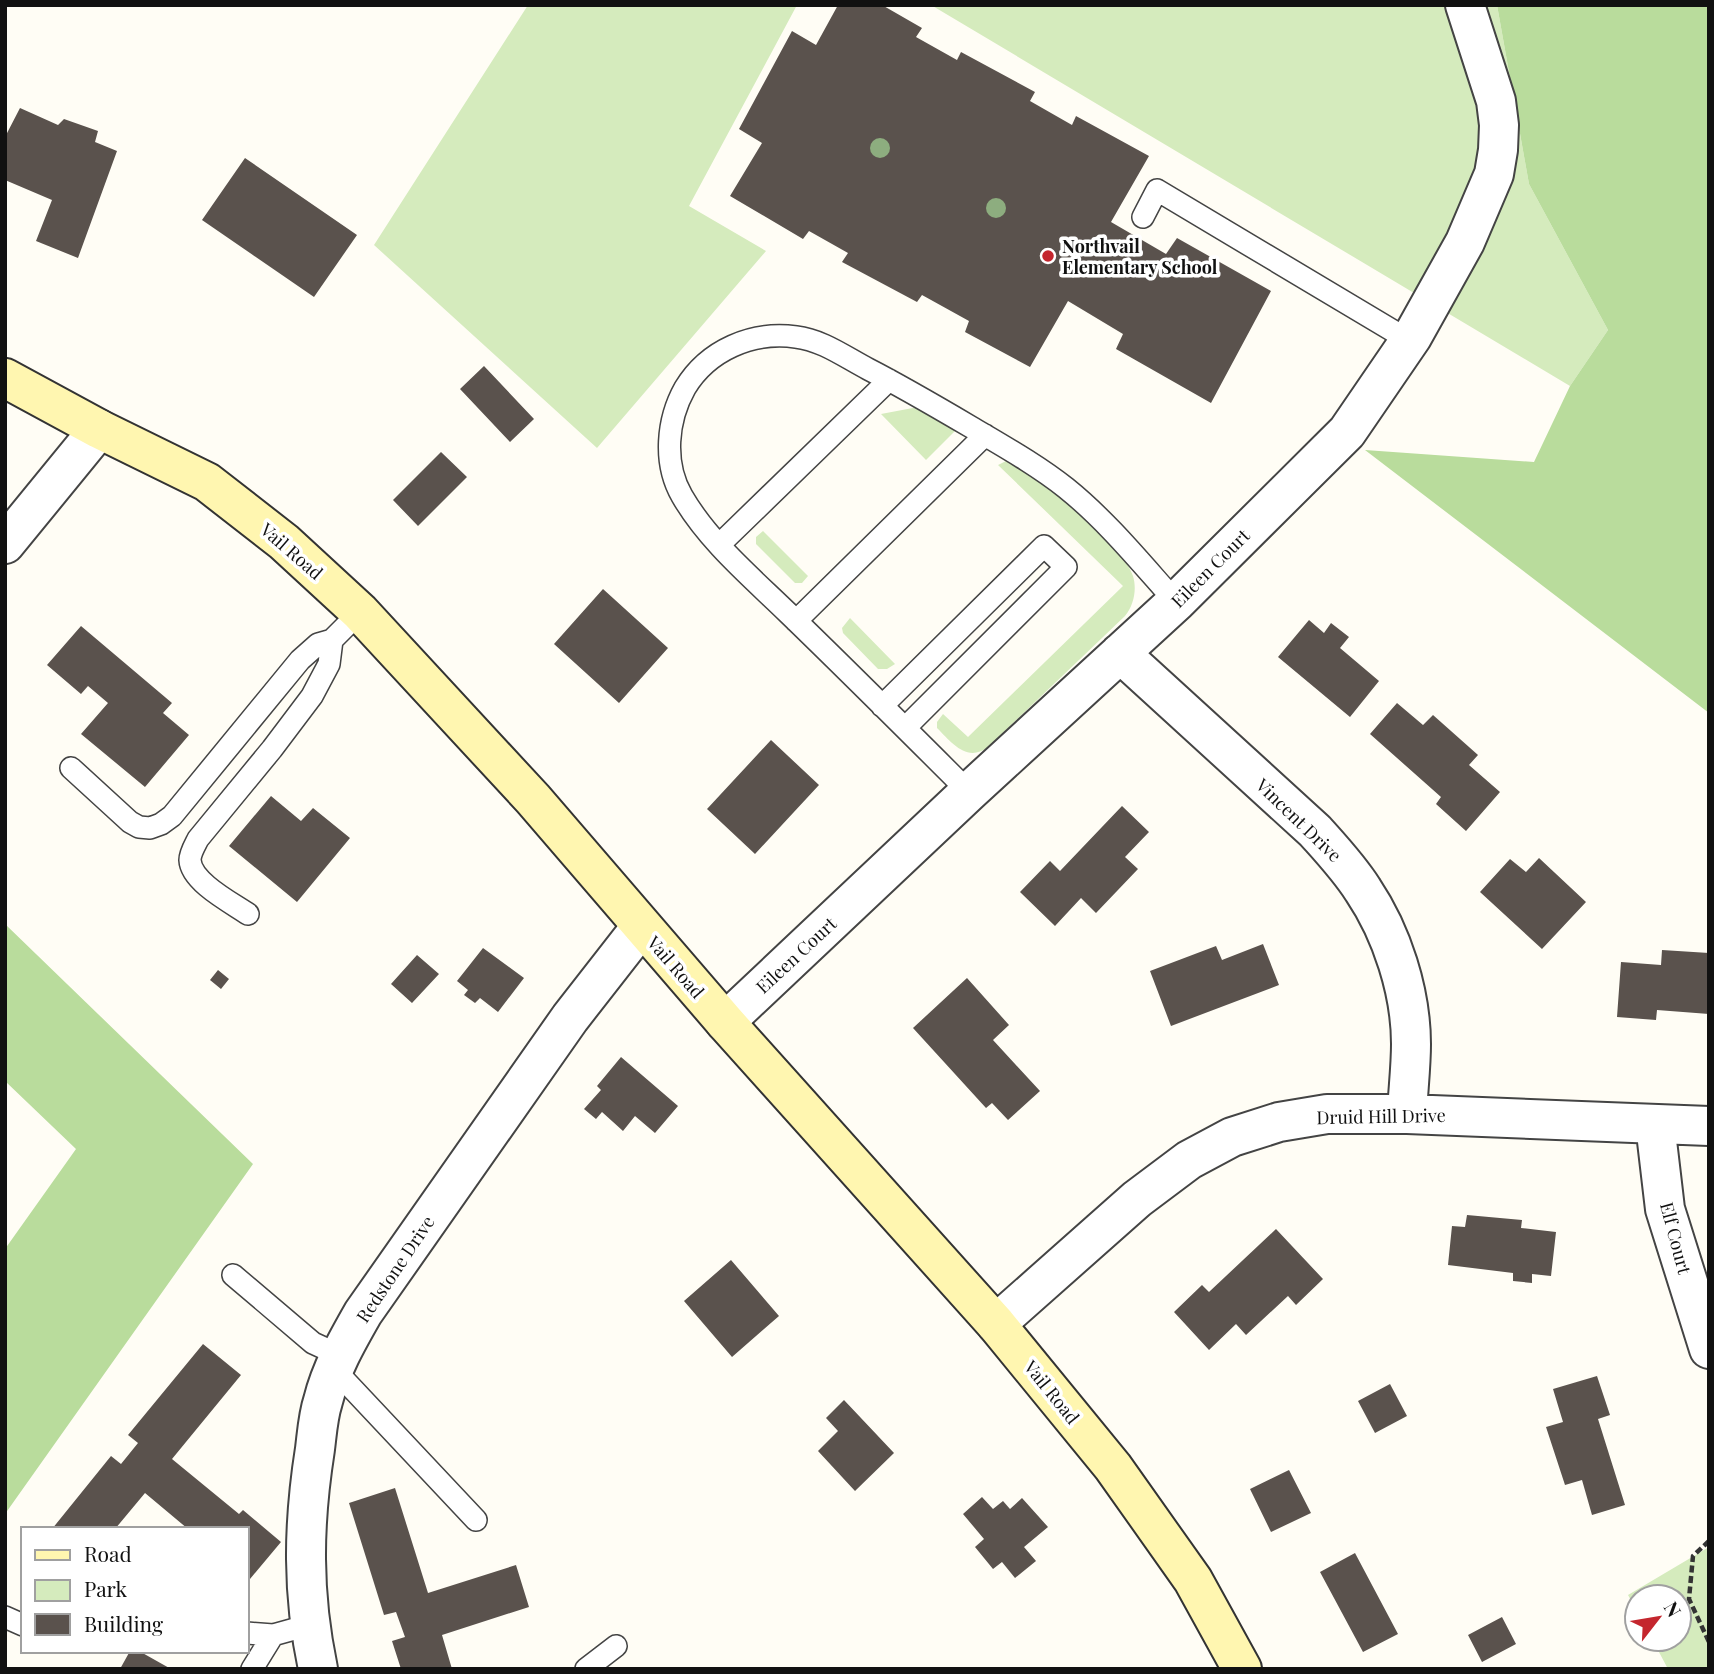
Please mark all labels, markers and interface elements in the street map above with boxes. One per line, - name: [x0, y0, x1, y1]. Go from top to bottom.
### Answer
- place label: Northvail Elementary School: [1062, 234, 1218, 279]
- marker: Northvail Elementary School: [1040, 248, 1056, 264]
- street label: Vail Road: [255, 517, 329, 585]
- street label: Eileen Court: [1166, 523, 1255, 612]
- street label: Vincent Drive: [1250, 772, 1347, 867]
- street label: Eileen Court: [751, 911, 842, 998]
- street label: Vail Road: [642, 930, 710, 1004]
- street label: Druid Hill Drive: [1316, 1103, 1446, 1129]
- street label: Elf Court: [1655, 1199, 1697, 1277]
- street label: Redstone Drive: [350, 1211, 440, 1327]
- street label: Vail Road: [1018, 1355, 1085, 1429]
- legend: [21, 1527, 248, 1653]
- text: Road: [84, 1539, 132, 1567]
- text: Park: [84, 1574, 128, 1602]
- north arrow: [1623, 1583, 1693, 1653]
- text: N: [1659, 1596, 1688, 1622]
- text: Building: [84, 1609, 163, 1637]

